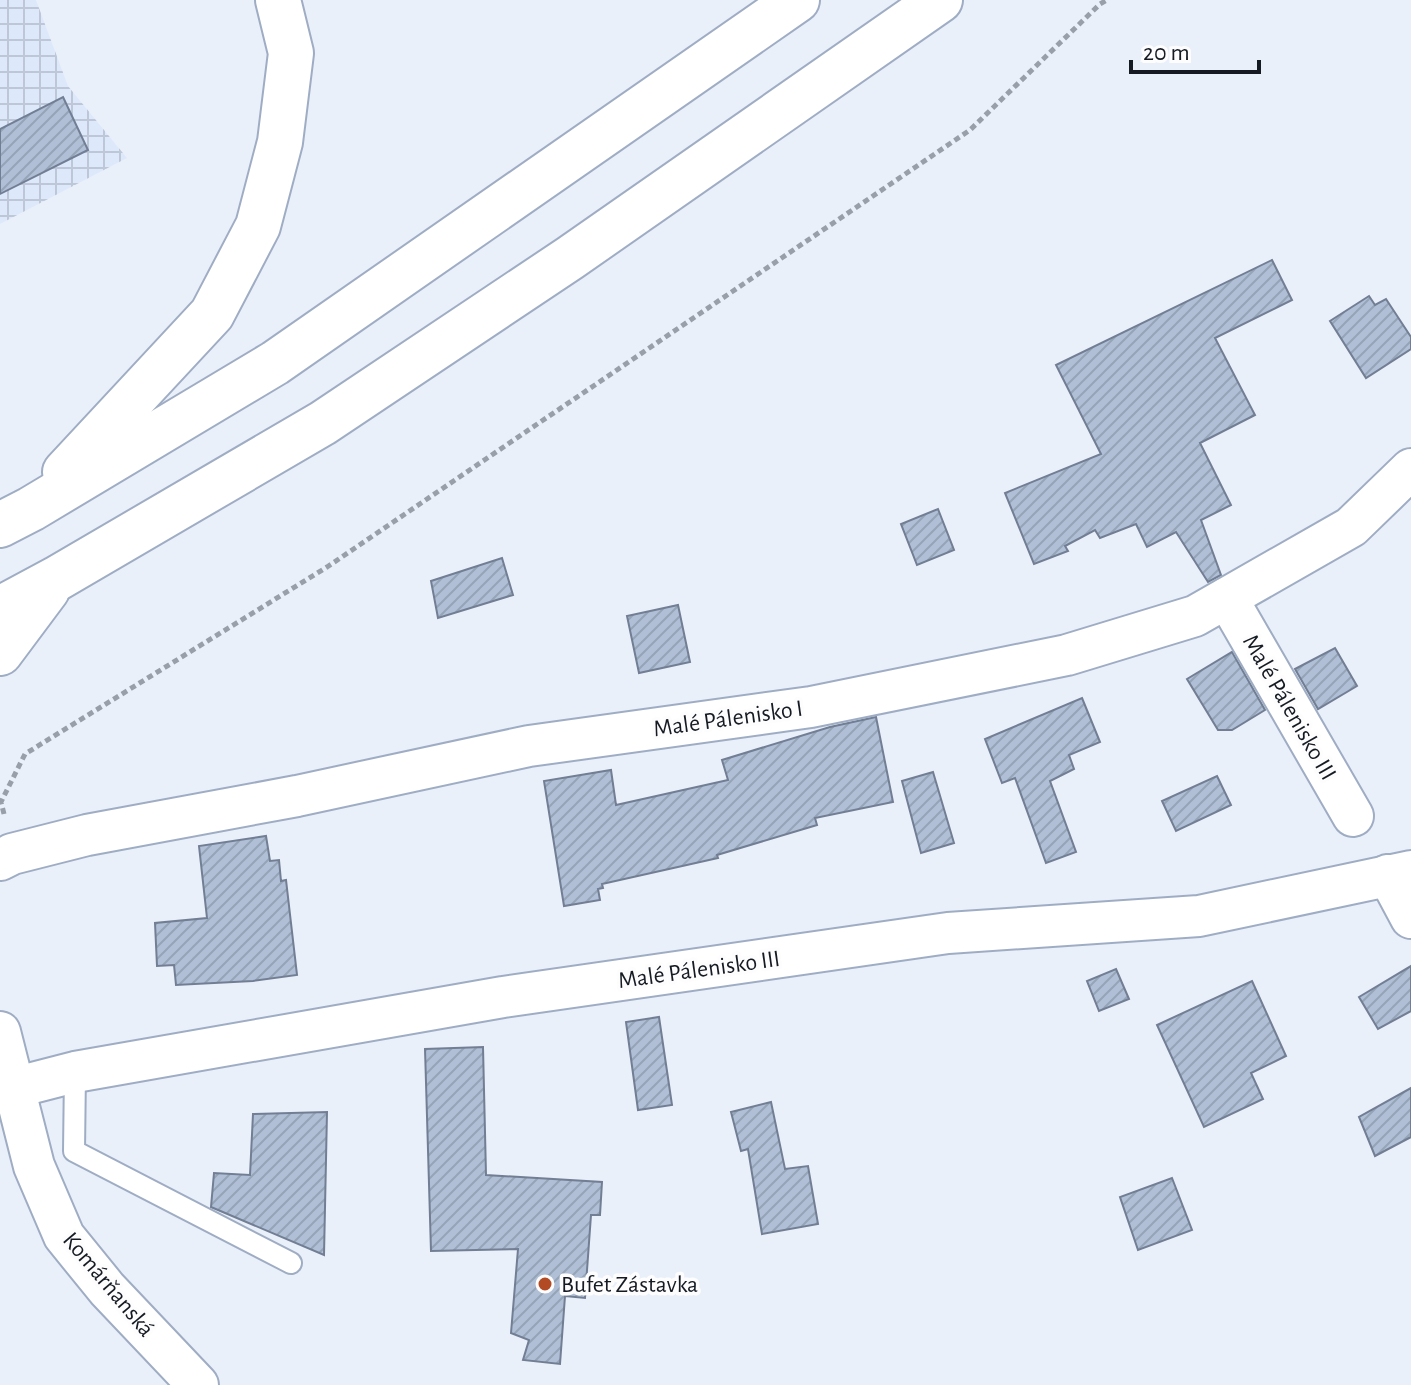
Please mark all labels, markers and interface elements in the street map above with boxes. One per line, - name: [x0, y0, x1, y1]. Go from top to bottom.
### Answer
- scale bar: [1131, 24, 1259, 74]
- text: 20 m: [1143, 41, 1190, 65]
- street label: Malé Pálenisko III: [1238, 631, 1340, 784]
- street label: Malé Pálenisko I: [652, 697, 804, 741]
- street label: Malé Pálenisko III: [617, 947, 782, 993]
- street label: Komárňanská: [58, 1228, 159, 1341]
- place label: Bufet Zástavka: [561, 1273, 698, 1297]
- marker: Bufet Zástavka: [536, 1275, 554, 1293]

